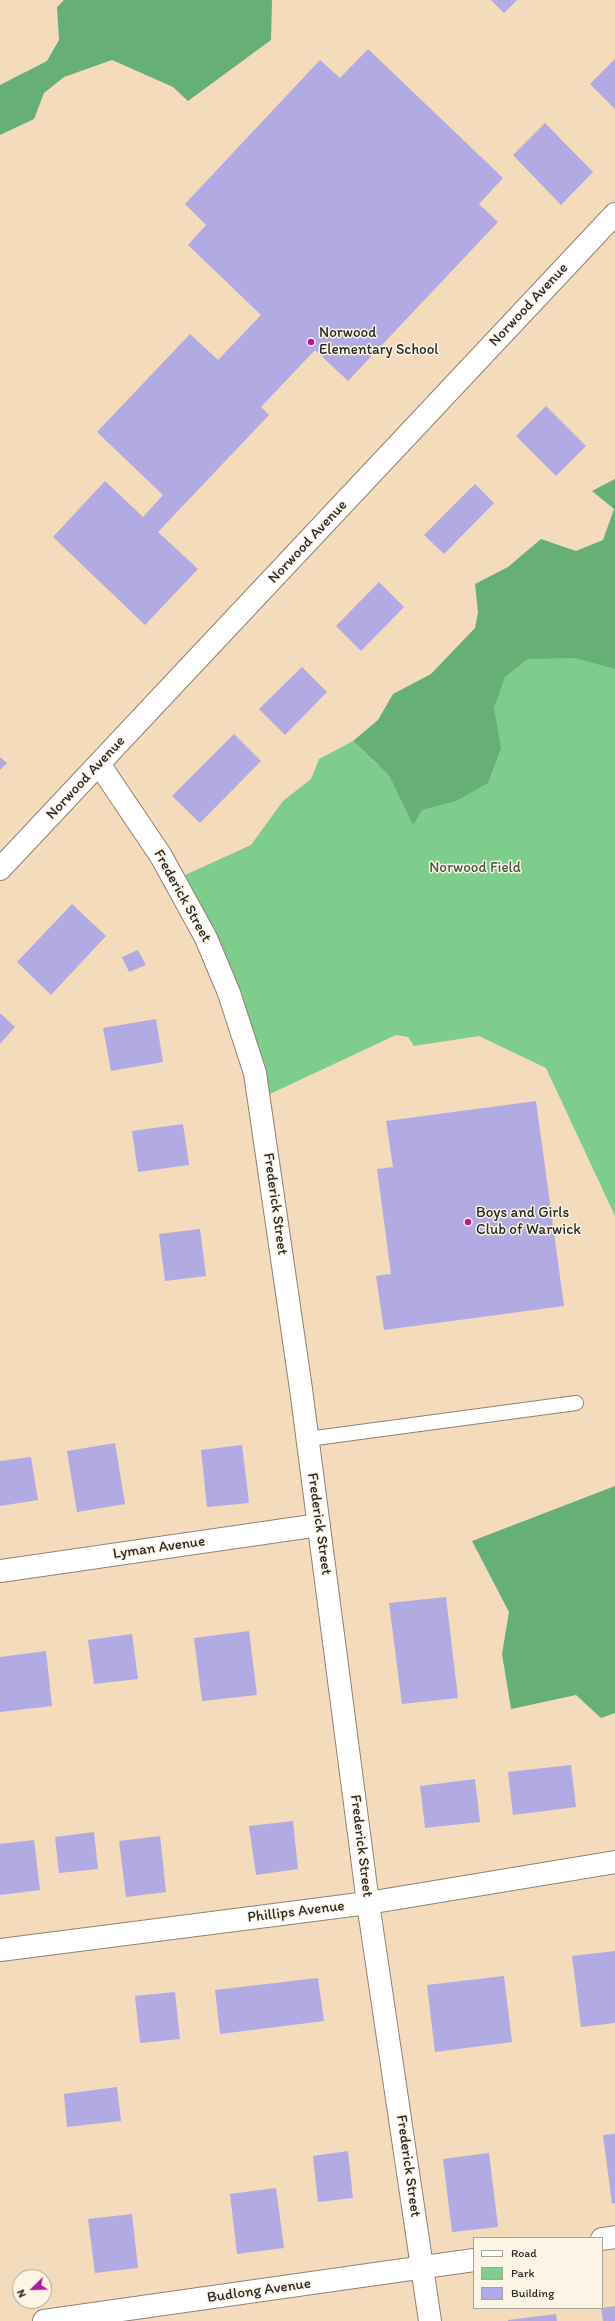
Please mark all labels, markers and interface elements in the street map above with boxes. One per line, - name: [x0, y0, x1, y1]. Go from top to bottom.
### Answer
- street label: Norwood Avenue: [486, 259, 572, 351]
- place label: Norwood Elementary School: [319, 324, 439, 359]
- marker: Norwood Elementary School: [306, 337, 316, 347]
- street label: Norwood Avenue: [265, 496, 351, 588]
- street label: Norwood Avenue: [43, 732, 129, 824]
- street label: Frederick Street: [149, 846, 215, 946]
- park label: Norwood Field: [429, 859, 521, 877]
- street label: Frederick Street: [259, 1152, 291, 1256]
- place label: Boys and Girls Club of Warwick: [476, 1204, 581, 1239]
- marker: Boys and Girls Club of Warwick: [463, 1217, 473, 1227]
- street label: Frederick Street: [303, 1472, 335, 1576]
- street label: Lyman Avenue: [112, 1533, 206, 1563]
- street label: Frederick Street: [346, 1794, 376, 1898]
- street label: Phillips Avenue: [246, 1897, 346, 1927]
- street label: Frederick Street: [392, 2114, 424, 2218]
- legend: [473, 2237, 603, 2309]
- text: Road: [511, 2246, 537, 2260]
- text: Park: [511, 2266, 535, 2280]
- north arrow: [12, 2269, 52, 2309]
- street label: Budlong Avenue: [206, 2275, 312, 2307]
- text: Building: [511, 2286, 554, 2300]
- text: N: [14, 2288, 29, 2299]

